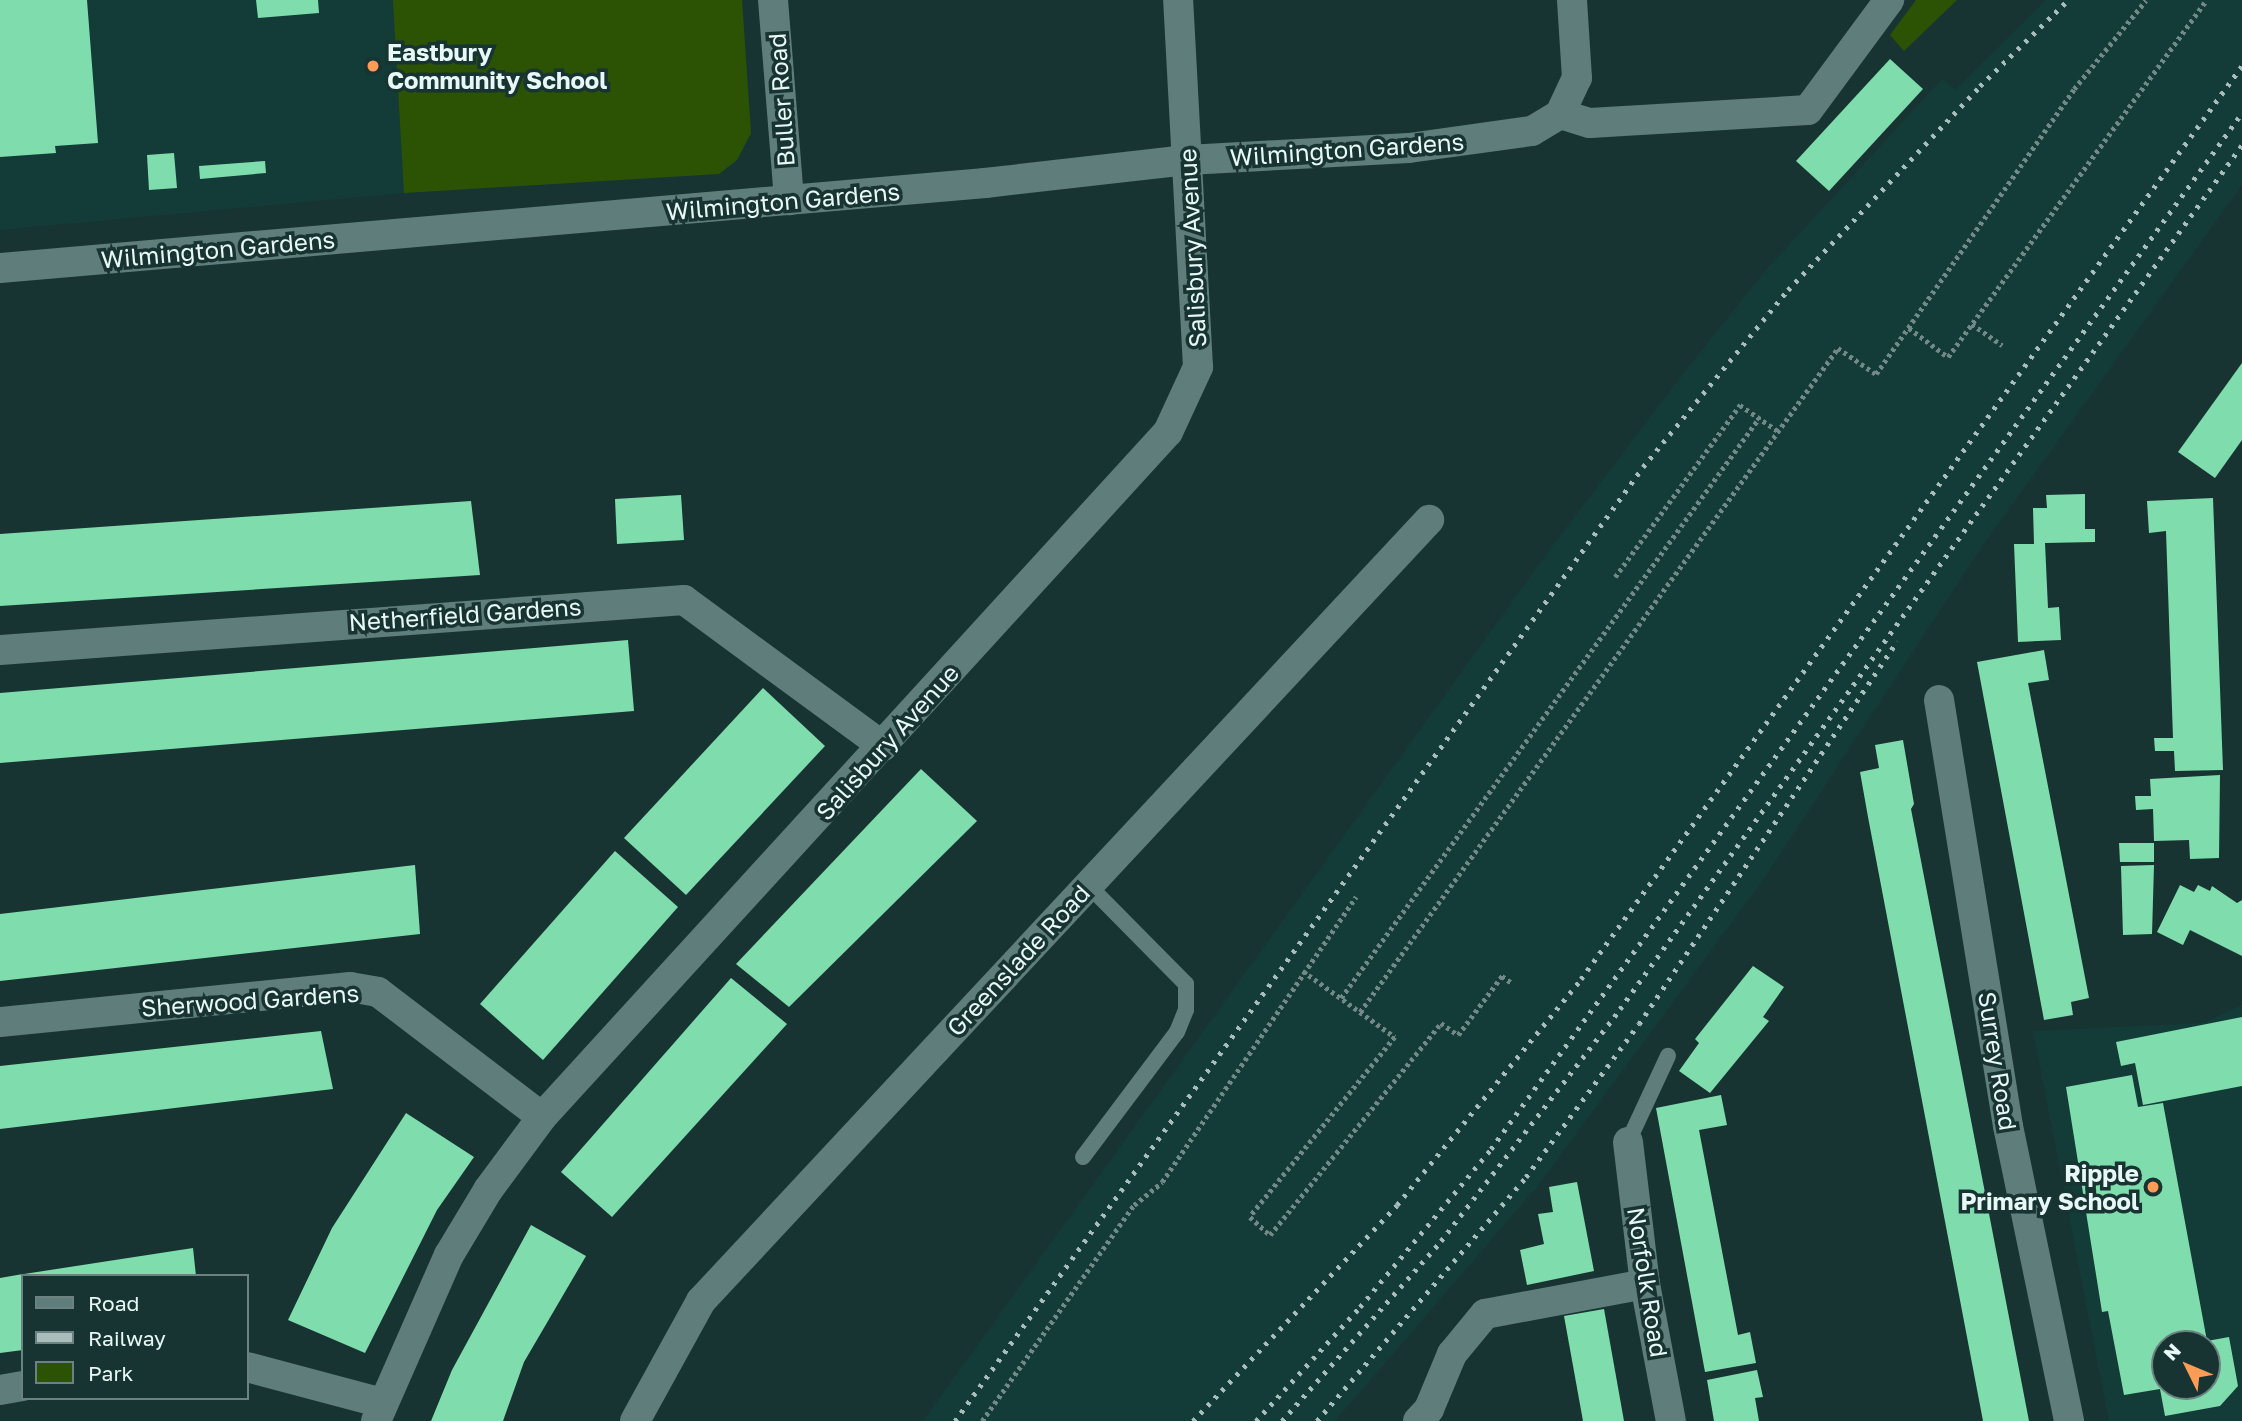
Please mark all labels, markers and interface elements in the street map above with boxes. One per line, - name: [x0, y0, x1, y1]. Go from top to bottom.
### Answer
- street label: Buller Road: [762, 32, 800, 168]
- place label: Eastbury Community School: [387, 38, 607, 94]
- marker: Eastbury Community School: [365, 58, 381, 74]
- street label: Wilmington Gardens: [1229, 126, 1465, 172]
- street label: Salisbury Avenue: [1172, 148, 1212, 348]
- street label: Wilmington Gardens: [665, 176, 901, 226]
- street label: Wilmington Gardens: [100, 224, 336, 274]
- street label: Netherfield Gardens: [348, 591, 582, 637]
- street label: Salisbury Avenue: [810, 658, 964, 826]
- street label: Greenslade Road: [941, 878, 1095, 1042]
- street label: Sherwood Gardens: [140, 978, 360, 1022]
- street label: Surrey Road: [1973, 990, 2023, 1132]
- place label: Ripple Primary School: [1960, 1159, 2139, 1215]
- marker: Ripple Primary School: [2145, 1179, 2161, 1195]
- street label: Norfolk Road: [1622, 1205, 1674, 1359]
- legend: [21, 1274, 248, 1400]
- text: Road: [88, 1290, 139, 1316]
- text: Railway: [88, 1325, 166, 1351]
- north arrow: [2151, 1330, 2221, 1400]
- text: N: [2158, 1339, 2185, 1365]
- text: Park: [88, 1360, 133, 1386]

